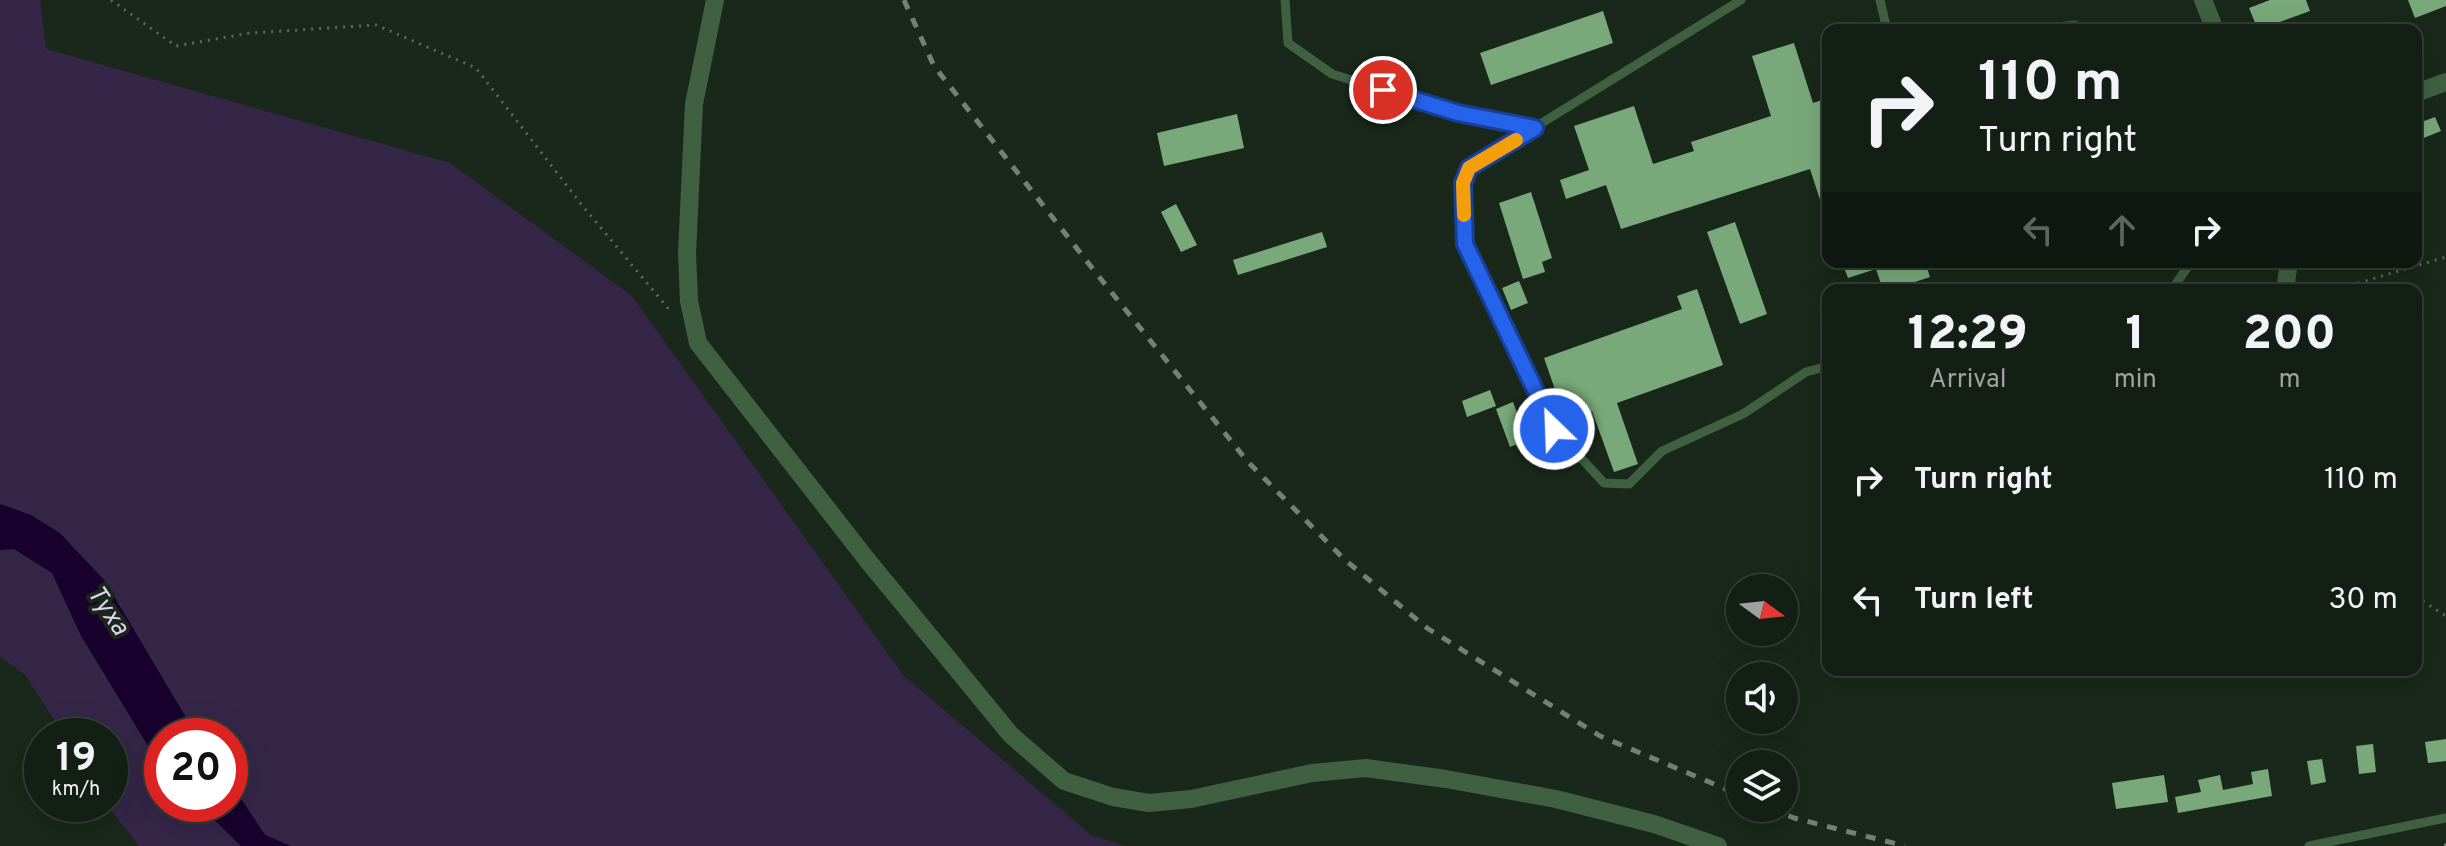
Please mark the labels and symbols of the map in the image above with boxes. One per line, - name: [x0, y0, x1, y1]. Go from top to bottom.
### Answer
- pin: [1349, 56, 1417, 124]
- position arrow: [1512, 387, 1596, 471]
- north arrow: [1726, 574, 1798, 646]
- water label: Туха: [78, 580, 136, 643]
- speed limit sign: 20: [144, 718, 248, 822]

